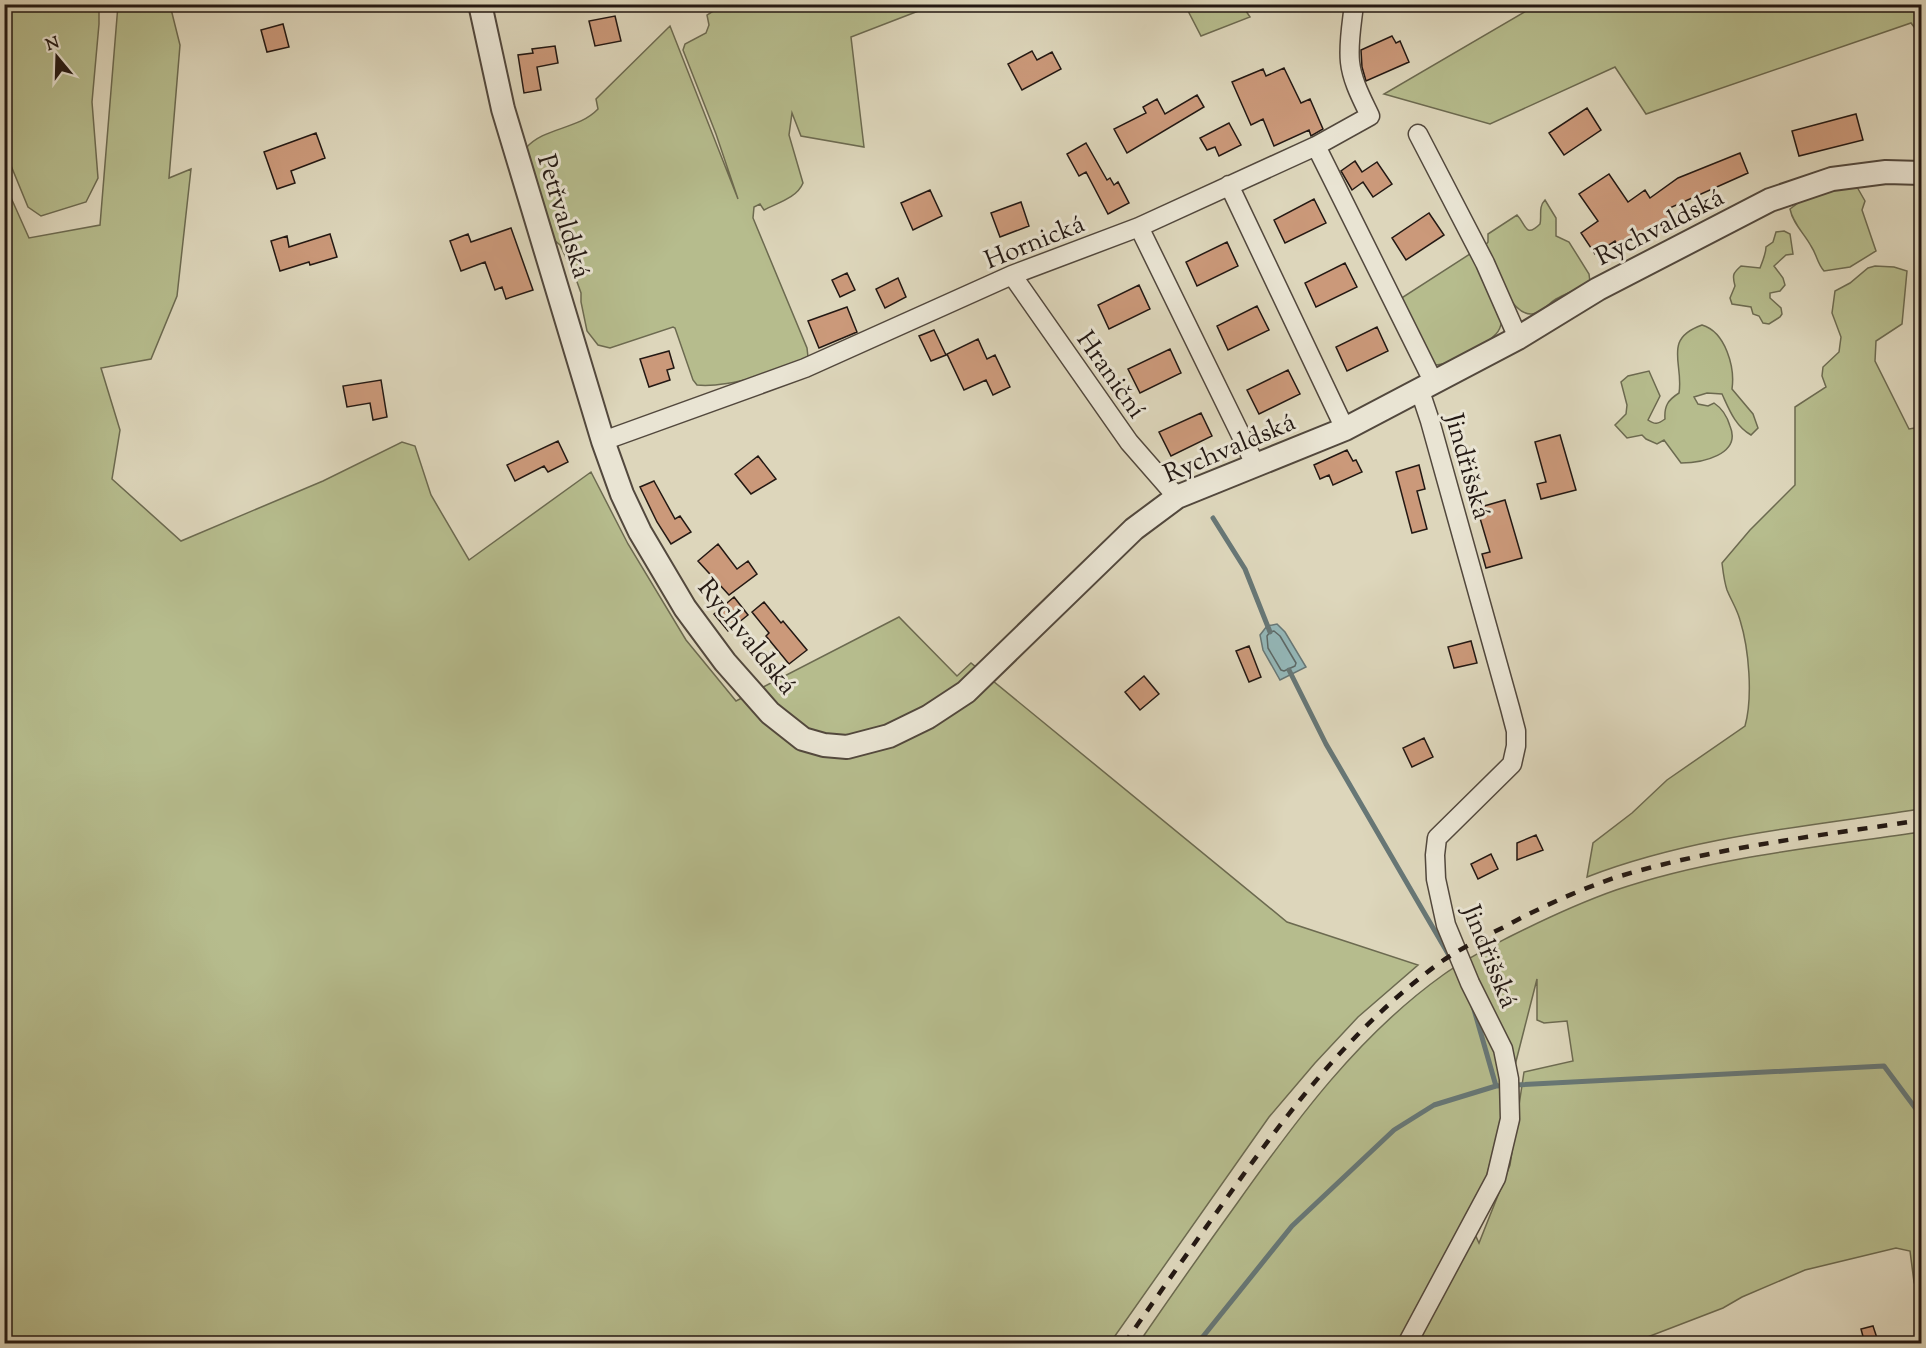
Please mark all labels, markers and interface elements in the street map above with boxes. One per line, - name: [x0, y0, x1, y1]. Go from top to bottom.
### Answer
- north arrow: [27, 27, 87, 87]
- text: N: [43, 32, 63, 58]
- street label: Petřvaldská: [526, 150, 599, 283]
- street label: Rychvaldská: [1589, 180, 1731, 276]
- street label: Hornická: [979, 207, 1091, 280]
- street label: Hraniční: [1066, 324, 1154, 427]
- street label: Rychvaldská: [1158, 405, 1302, 494]
- street label: Jindřišská: [1433, 408, 1499, 524]
- street label: Rychvaldská: [688, 572, 804, 704]
- street label: Jindřišská: [1451, 898, 1526, 1014]

